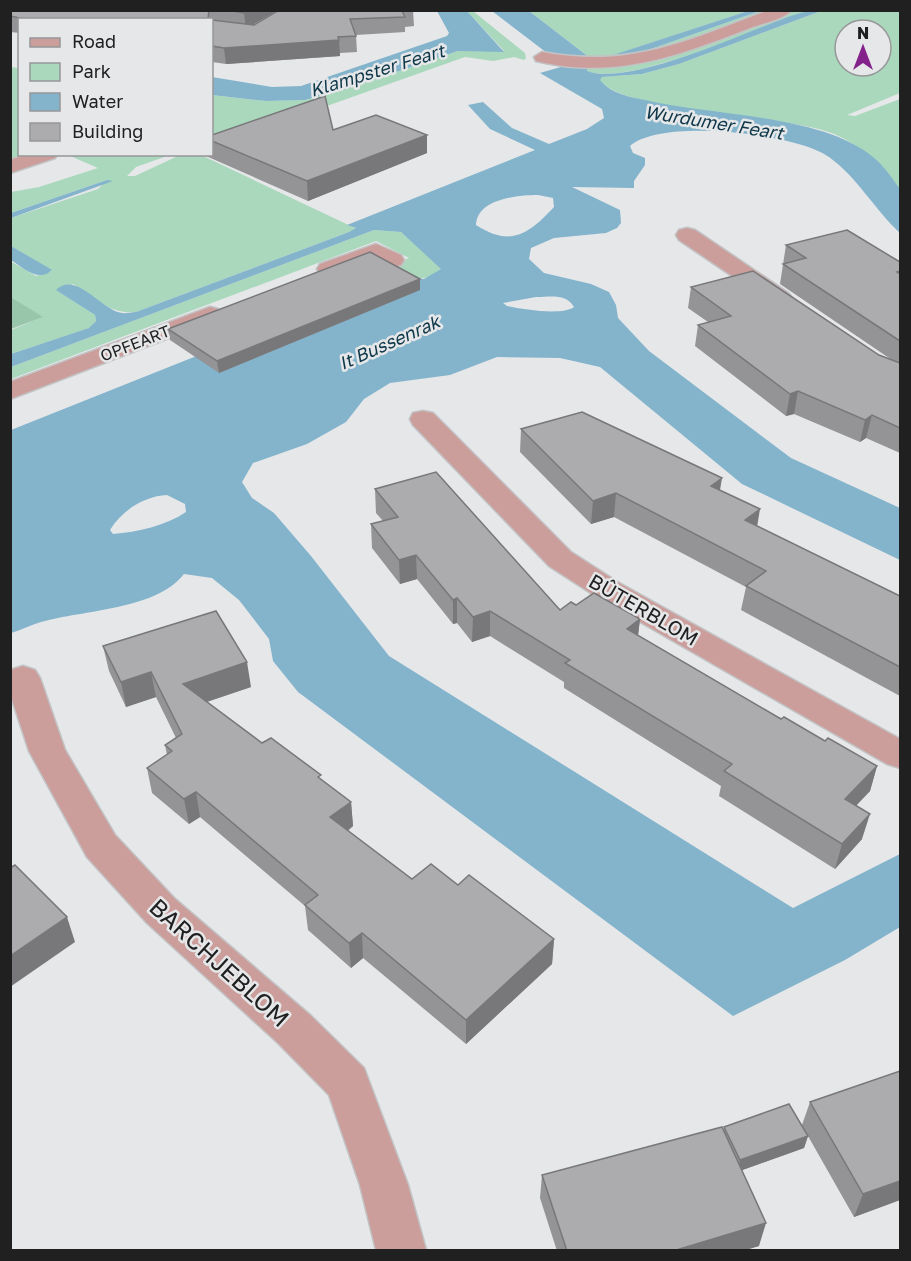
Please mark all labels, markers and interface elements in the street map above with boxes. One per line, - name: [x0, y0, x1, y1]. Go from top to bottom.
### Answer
- legend: [18, 18, 213, 156]
- north arrow: [833, 18, 893, 78]
- text: N: [857, 23, 869, 43]
- text: Road: [72, 30, 116, 52]
- water label: Klampster Feart: [307, 39, 449, 101]
- text: Park: [72, 60, 111, 82]
- text: Water: [72, 90, 123, 112]
- water label: Wurdumer Feart: [643, 100, 787, 144]
- text: Building: [72, 120, 143, 142]
- water label: It Bussenrak: [335, 309, 445, 374]
- street label: OPFEART: [97, 321, 173, 365]
- street label: BÛTERBLOM: [585, 568, 703, 650]
- street label: BARCHJEBLOM: [144, 892, 296, 1032]

